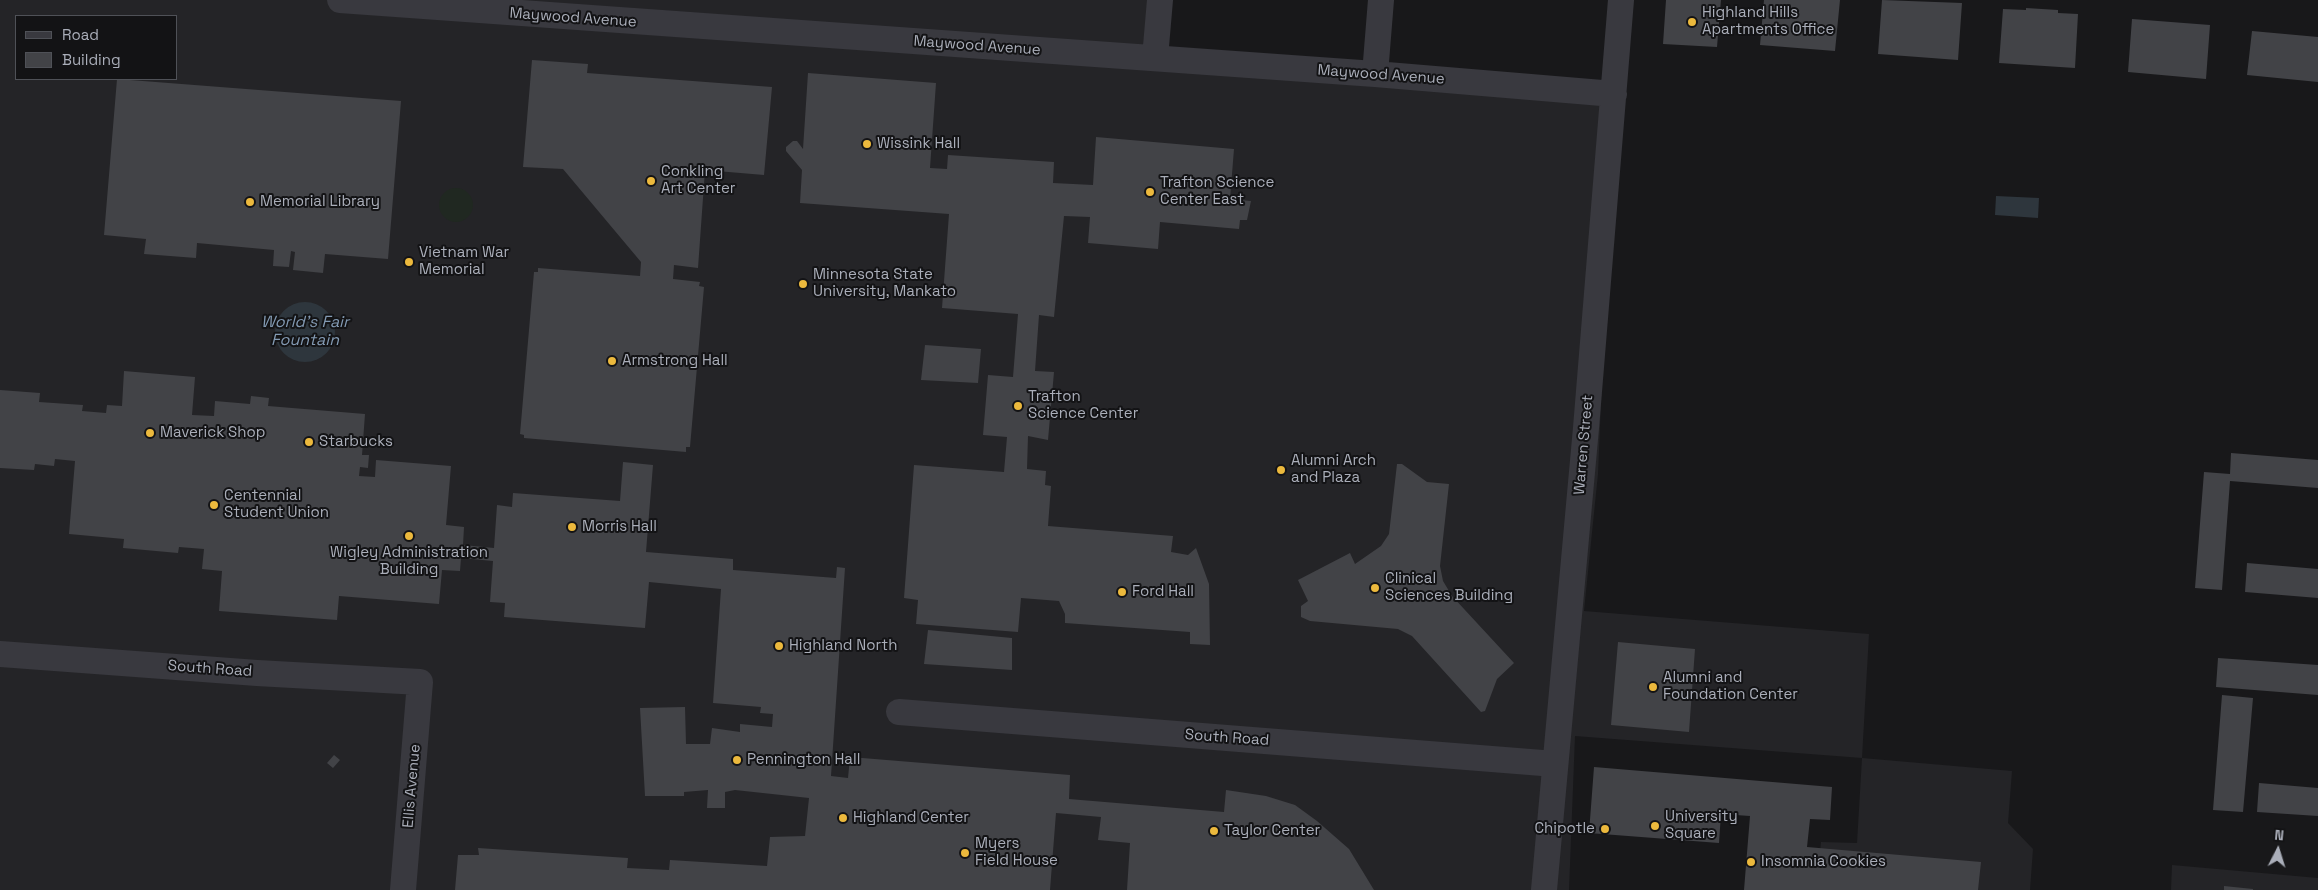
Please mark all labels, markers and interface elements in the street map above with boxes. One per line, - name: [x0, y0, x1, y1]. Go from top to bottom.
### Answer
- place label: Highland Hills Apartments Office: [1702, 4, 1834, 39]
- street label: Maywood Avenue: [509, 5, 637, 31]
- legend: [15, 15, 178, 80]
- marker: Highland Hills Apartments Office: [1686, 16, 1698, 28]
- text: Road: [62, 25, 99, 44]
- street label: Maywood Avenue: [913, 33, 1041, 59]
- text: Building: [62, 50, 121, 69]
- street label: Maywood Avenue: [1317, 62, 1445, 88]
- place label: Wissink Hall: [877, 135, 960, 153]
- marker: Wissink Hall: [861, 138, 873, 150]
- place label: Conkling Art Center: [661, 163, 736, 198]
- place label: Trafton Science Center East: [1160, 174, 1274, 209]
- marker: Conkling Art Center: [645, 175, 657, 187]
- marker: Trafton Science Center East: [1144, 186, 1156, 198]
- place label: Memorial Library: [260, 193, 380, 211]
- marker: Memorial Library: [244, 196, 256, 208]
- place label: Vietnam War Memorial: [419, 244, 509, 279]
- marker: Vietnam War Memorial: [403, 256, 415, 268]
- place label: Minnesota State University, Mankato: [813, 266, 956, 301]
- marker: Minnesota State University, Mankato: [797, 278, 809, 290]
- water label: World's Fair Fountain: [261, 313, 349, 351]
- place label: Armstrong Hall: [622, 352, 728, 370]
- marker: Armstrong Hall: [606, 355, 618, 367]
- place label: Trafton Science Center: [1028, 388, 1138, 423]
- street label: Warren Street: [1571, 394, 1597, 496]
- marker: Trafton Science Center: [1012, 400, 1024, 412]
- place label: Maverick Shop: [160, 424, 265, 442]
- marker: Maverick Shop: [144, 427, 156, 439]
- place label: Starbucks: [319, 433, 393, 451]
- marker: Starbucks: [303, 436, 315, 448]
- place label: Alumni Arch and Plaza: [1291, 452, 1376, 487]
- marker: Alumni Arch and Plaza: [1275, 464, 1287, 476]
- place label: Centennial Student Union: [224, 487, 329, 522]
- marker: Centennial Student Union: [208, 499, 220, 511]
- place label: Morris Hall: [582, 518, 657, 536]
- marker: Morris Hall: [566, 521, 578, 533]
- marker: Wigley Administration Building: [403, 530, 415, 542]
- place label: Wigley Administration Building: [330, 544, 488, 579]
- place label: Clinical Sciences Building: [1385, 570, 1513, 605]
- marker: Clinical Sciences Building: [1369, 582, 1381, 594]
- place label: Ford Hall: [1132, 583, 1194, 601]
- marker: Ford Hall: [1116, 586, 1128, 598]
- place label: Highland North: [789, 637, 897, 655]
- marker: Highland North: [773, 640, 785, 652]
- street label: South Road: [167, 657, 253, 681]
- place label: Alumni and Foundation Center: [1663, 669, 1798, 704]
- marker: Alumni and Foundation Center: [1647, 681, 1659, 693]
- street label: South Road: [1184, 726, 1270, 750]
- street label: Ellis Avenue: [399, 743, 425, 829]
- place label: Pennington Hall: [747, 751, 860, 769]
- marker: Pennington Hall: [731, 754, 743, 766]
- place label: University Square: [1665, 808, 1738, 843]
- place label: Highland Center: [853, 809, 969, 827]
- marker: Highland Center: [837, 812, 849, 824]
- place label: Chipotle: [1534, 820, 1595, 838]
- marker: University Square: [1649, 820, 1661, 832]
- place label: Taylor Center: [1224, 822, 1320, 840]
- marker: Chipotle: [1599, 823, 1611, 835]
- marker: Taylor Center: [1208, 825, 1220, 837]
- north arrow: [2253, 825, 2303, 875]
- text: N: [2274, 826, 2285, 844]
- place label: Myers Field House: [975, 835, 1058, 870]
- marker: Myers Field House: [959, 847, 971, 859]
- place label: Insomnia Cookies: [1761, 853, 1886, 871]
- marker: Insomnia Cookies: [1745, 856, 1757, 868]

